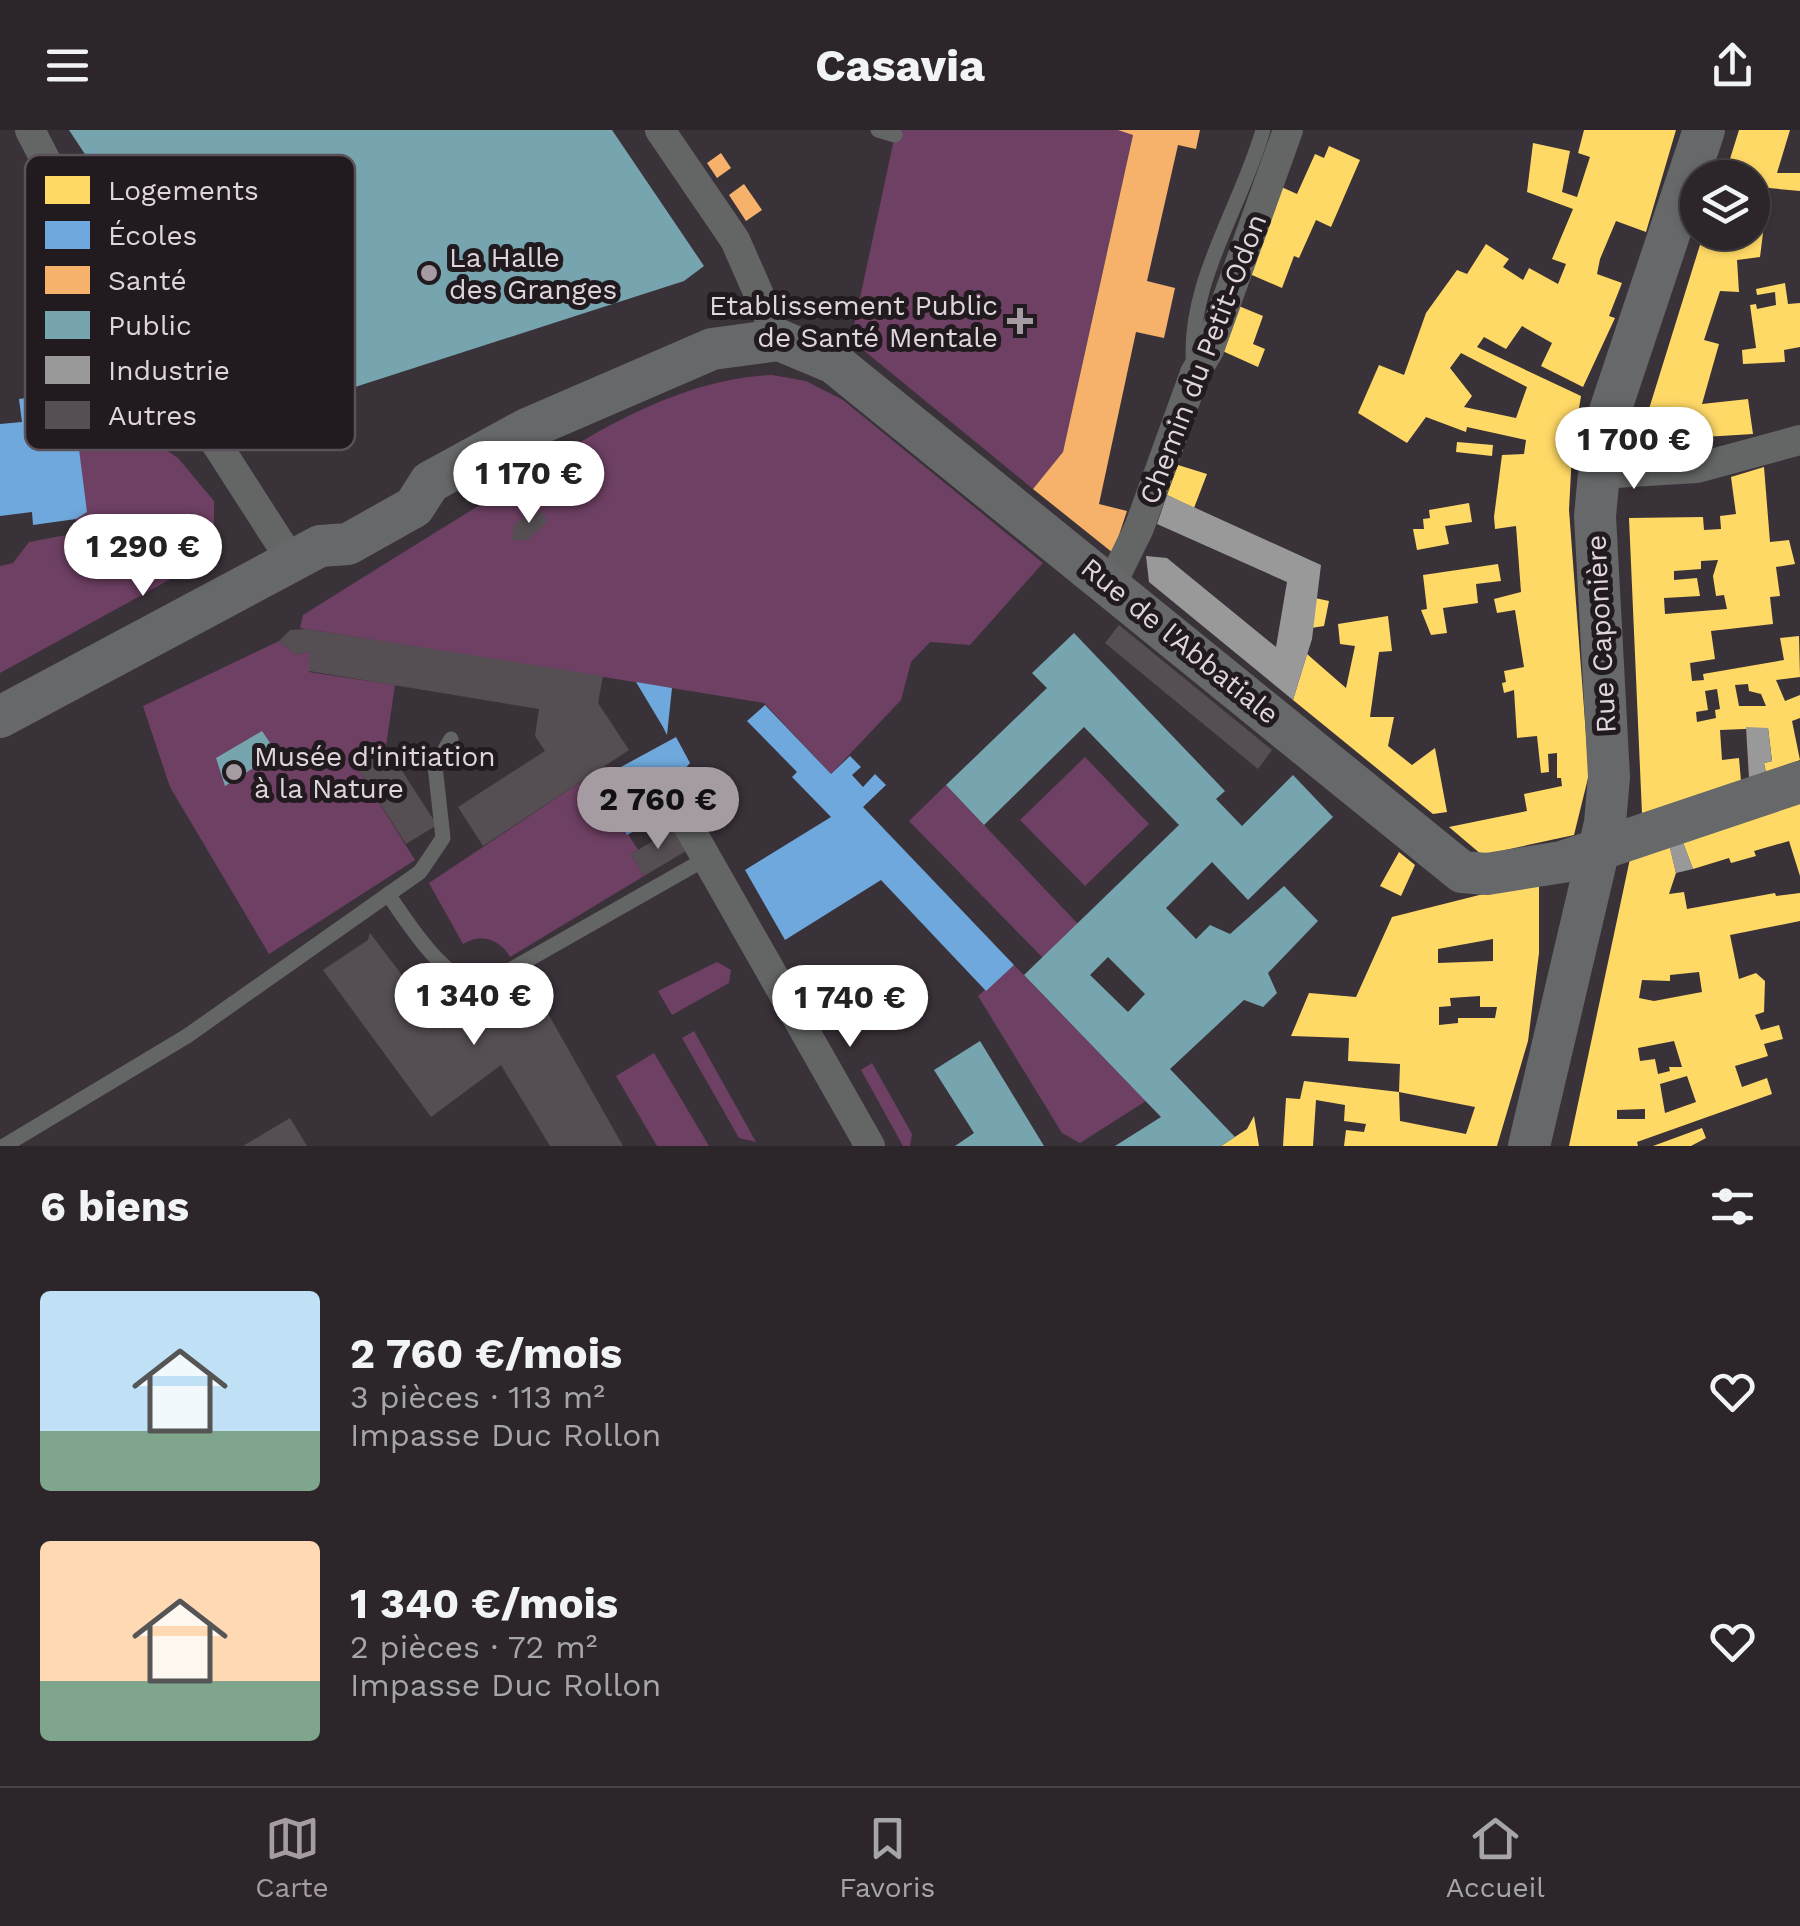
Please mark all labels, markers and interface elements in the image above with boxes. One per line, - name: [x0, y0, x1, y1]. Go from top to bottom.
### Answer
- icon: menu: [40, 38, 95, 93]
- icon: share: [1705, 38, 1760, 93]
- text: Casavia: [815, 39, 985, 92]
- legend: [25, 155, 355, 450]
- map controls: [1680, 160, 1770, 250]
- button: layers: [1680, 160, 1770, 250]
- text: Logements: [108, 174, 259, 207]
- street label: Chemin du Petit-Odon: [1132, 209, 1274, 509]
- text: Écoles: [108, 219, 197, 252]
- place label: La Halle des Granges: [449, 241, 617, 306]
- marker: La Halle des Granges: [418, 262, 440, 284]
- text: Santé: [108, 264, 187, 297]
- place label: Etablissement Public de Santé Mentale: [709, 289, 998, 354]
- marker: Etablissement Public de Santé Mentale: [1007, 308, 1033, 334]
- text: Public: [108, 309, 192, 342]
- text: Industrie: [108, 354, 230, 387]
- text: Autres: [108, 399, 197, 432]
- pin: 1 700 €: [1542, 407, 1726, 492]
- text: 1 700 €: [1577, 420, 1691, 458]
- pin: 1 170 €: [437, 441, 621, 526]
- text: 1 170 €: [475, 454, 583, 492]
- pin: 1 290 €: [51, 514, 235, 599]
- text: 1 290 €: [86, 527, 200, 565]
- street label: Rue Caponière: [1579, 534, 1623, 734]
- street label: Rue de l'Abbatiale: [1074, 551, 1286, 731]
- place label: Musée d'initiation à la Nature: [254, 740, 496, 805]
- marker: Musée d'initiation à la Nature: [223, 761, 245, 783]
- pin: 2 760 €: [566, 767, 750, 852]
- text: 2 760 €: [599, 780, 717, 818]
- pin: 1 340 €: [382, 963, 566, 1048]
- pin: 1 740 €: [758, 965, 942, 1050]
- text: 1 340 €: [417, 976, 531, 1014]
- text: 1 740 €: [794, 978, 906, 1016]
- icon: filters: [1705, 1179, 1760, 1234]
- text: 6 biens: [40, 1182, 189, 1231]
- text: 2 760 €/mois: [350, 1329, 622, 1378]
- icon: home: [120, 1331, 240, 1451]
- icon: heart: [1705, 1364, 1760, 1419]
- text: 3 pièces · 113 m²: [350, 1378, 605, 1416]
- text: Impasse Duc Rollon: [350, 1416, 661, 1454]
- text: 1 340 €/mois: [350, 1579, 618, 1628]
- icon: home: [120, 1581, 240, 1701]
- icon: heart: [1705, 1614, 1760, 1669]
- text: 2 pièces · 72 m²: [350, 1628, 597, 1666]
- text: Impasse Duc Rollon: [350, 1666, 661, 1704]
- tab: Carte: [255, 1811, 329, 1904]
- tab: Favoris: [839, 1811, 935, 1904]
- tab: Accueil: [1446, 1811, 1545, 1904]

